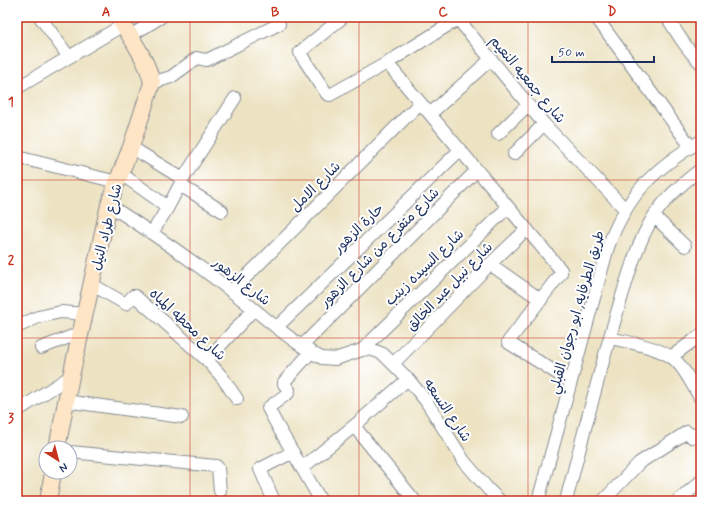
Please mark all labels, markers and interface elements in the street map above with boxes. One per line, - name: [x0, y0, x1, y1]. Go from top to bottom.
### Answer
- text: A: [102, 4, 110, 21]
- text: B: [271, 4, 280, 21]
- text: C: [438, 4, 448, 21]
- text: D: [608, 4, 617, 21]
- street label: شارع جمعيه النعيم: [485, 32, 569, 128]
- scale bar: [552, 38, 654, 64]
- text: 50 m: [558, 45, 585, 61]
- text: 1: [8, 94, 14, 111]
- street label: شارع الامل: [287, 158, 345, 216]
- street label: شارع طراد النيل: [87, 182, 126, 273]
- street label: شارع متفرع من شارع الزهور: [315, 184, 444, 313]
- street label: حارة الزهور: [329, 200, 388, 258]
- street label: شارع السيده زينب: [381, 226, 468, 310]
- street label: طريق الطرفايه, ابو رجوان القبلي: [545, 228, 612, 397]
- street label: شارع نبيل عبد الخالق: [403, 238, 497, 335]
- text: 2: [8, 252, 15, 269]
- street label: شارع الزهور: [208, 253, 274, 310]
- street label: شارع محطه المياه: [145, 285, 229, 365]
- street label: شارع التسعه: [419, 376, 475, 446]
- text: 3: [8, 410, 14, 427]
- north arrow: [38, 440, 78, 480]
- text: N: [56, 459, 70, 475]

